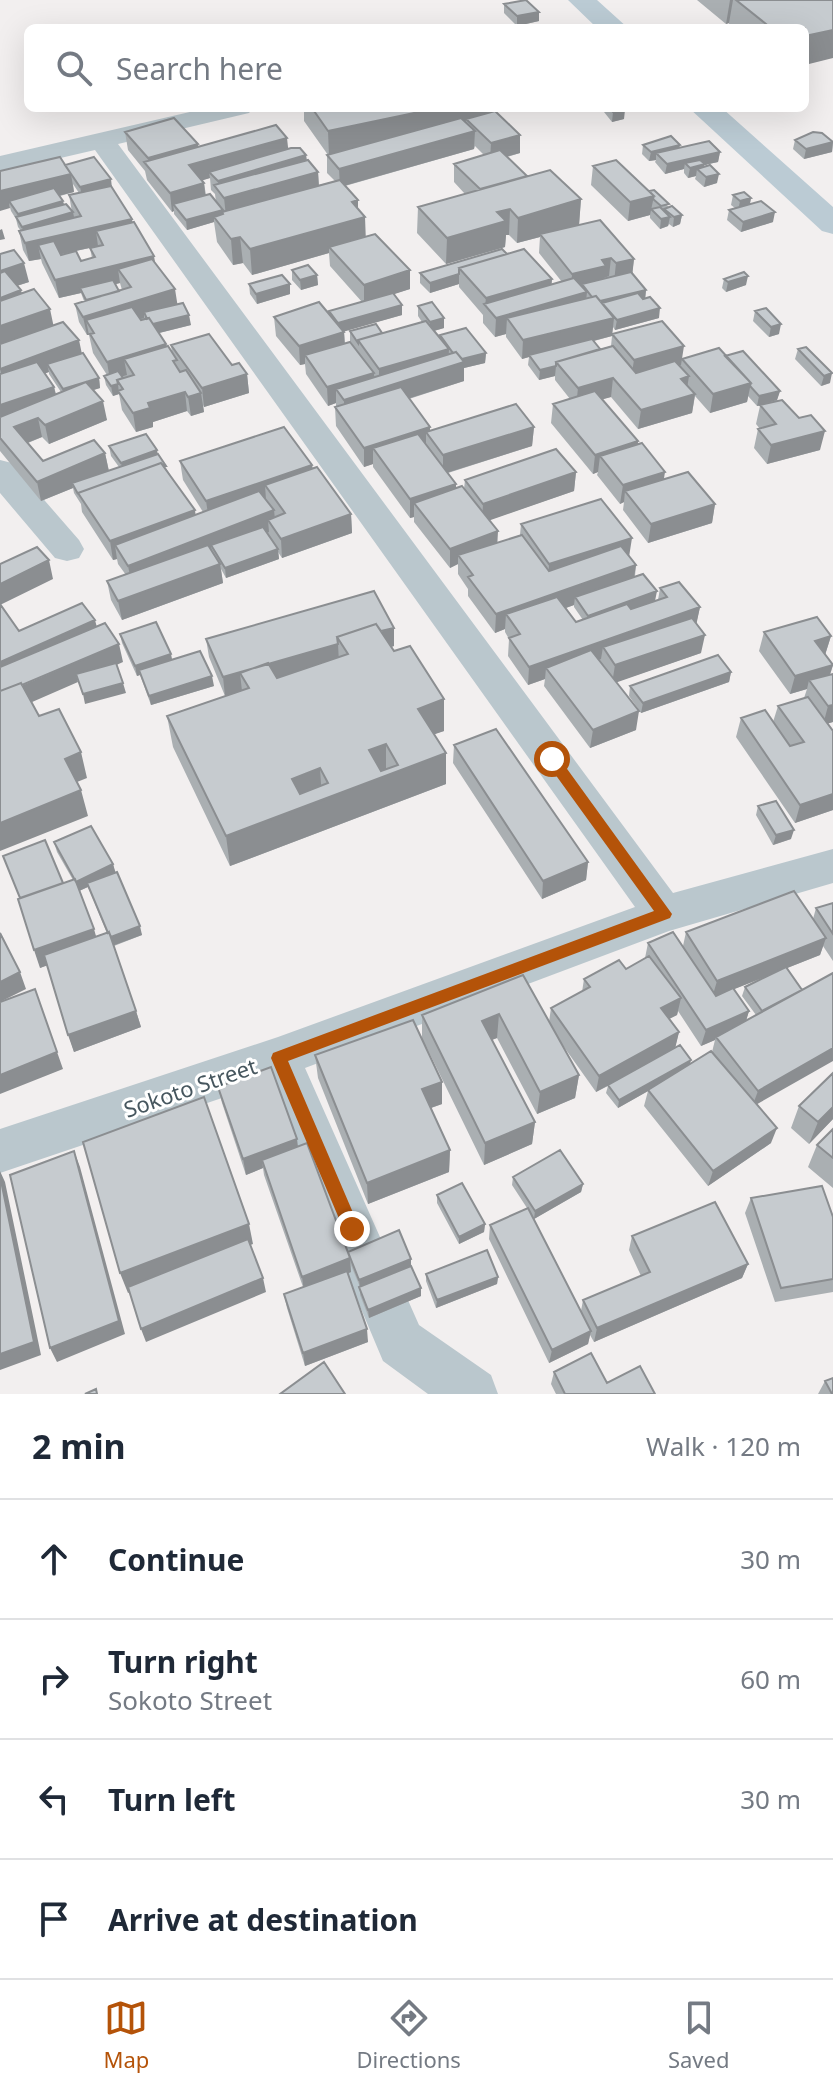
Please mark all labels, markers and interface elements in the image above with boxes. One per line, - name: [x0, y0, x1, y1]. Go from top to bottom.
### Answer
- search box: [24, 24, 809, 112]
- icon: search: [52, 46, 96, 90]
- text: Search here: [116, 48, 283, 89]
- route start: [534, 741, 570, 777]
- street label: Sokoto Street: [119, 1050, 261, 1124]
- route end: [334, 1211, 370, 1247]
- text: 2 min: [32, 1423, 126, 1469]
- text: Walk · 120 m: [646, 1428, 801, 1464]
- icon: ahead: [32, 1537, 76, 1581]
- text: Continue: [108, 1539, 244, 1580]
- text: 30 m: [740, 1541, 801, 1577]
- text: Turn right: [108, 1641, 258, 1682]
- icon: right: [32, 1657, 76, 1701]
- text: 60 m: [740, 1661, 801, 1697]
- text: Sokoto Street: [108, 1682, 272, 1718]
- icon: left: [32, 1777, 76, 1821]
- text: Turn left: [108, 1779, 236, 1820]
- text: 30 m: [740, 1781, 801, 1817]
- icon: arrive: [32, 1897, 76, 1941]
- text: Arrive at destination: [108, 1899, 418, 1940]
- tab: Map: [104, 1996, 149, 2074]
- tab: Directions: [356, 1996, 461, 2074]
- tab: Saved: [668, 1996, 729, 2074]

